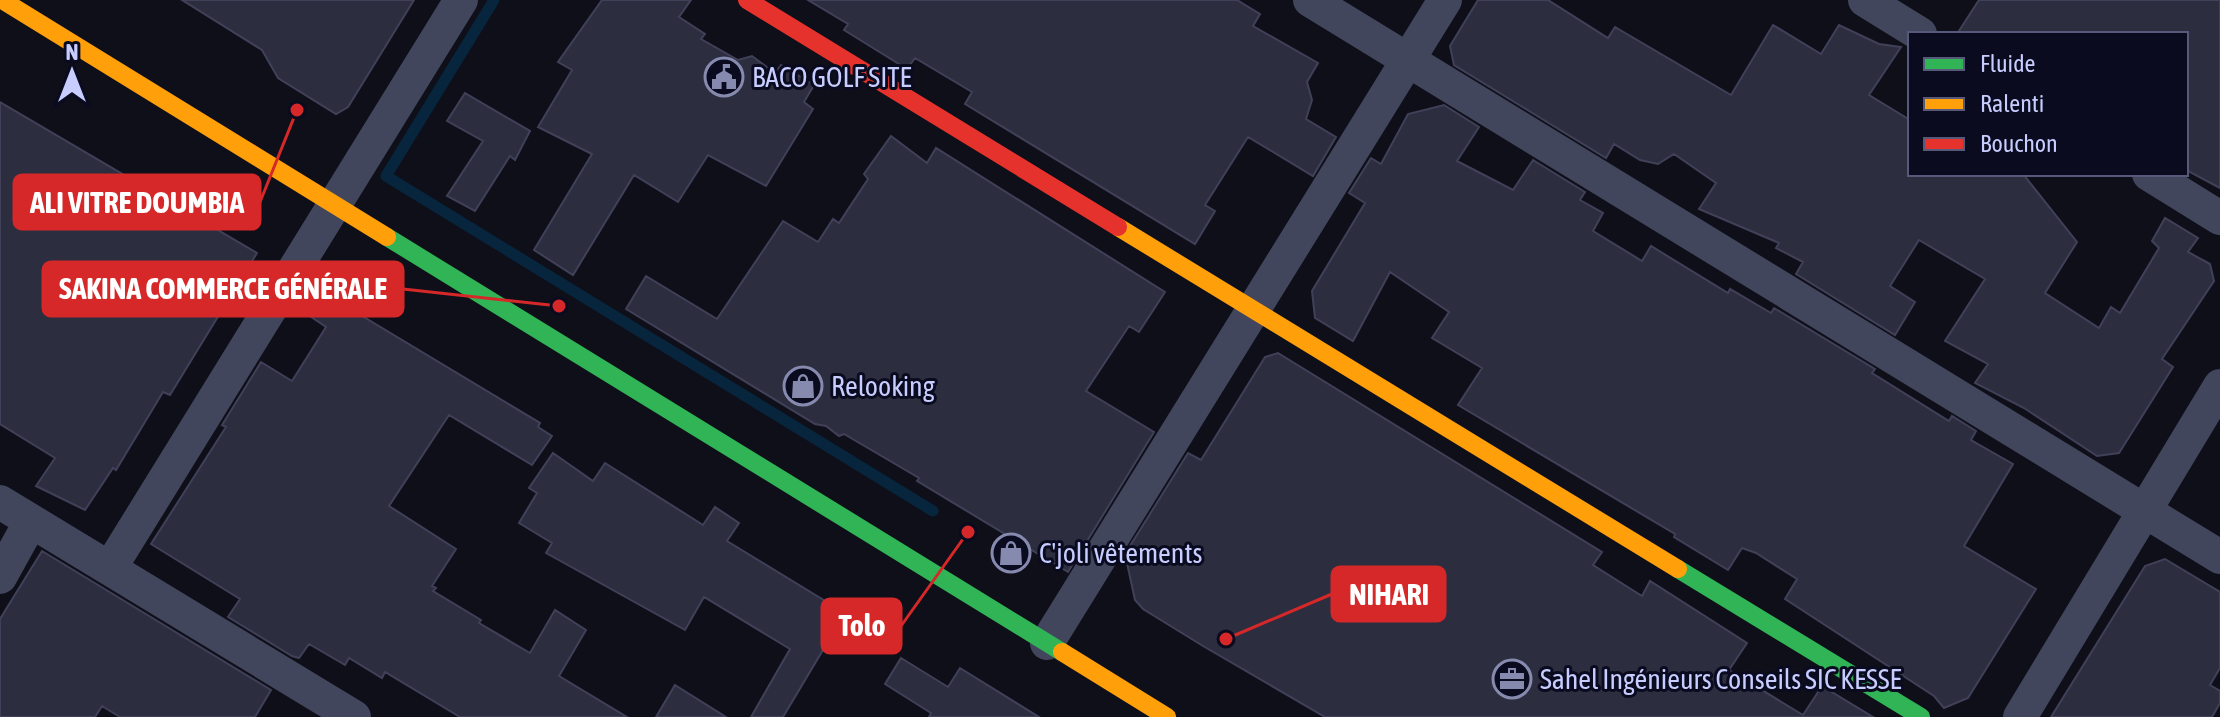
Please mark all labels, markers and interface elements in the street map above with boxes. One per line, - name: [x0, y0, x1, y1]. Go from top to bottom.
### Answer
- north arrow: [32, 32, 112, 112]
- legend: [1908, 32, 2188, 176]
- text: N: [66, 39, 78, 65]
- text: Fluide: [1980, 50, 2035, 77]
- public building icon: BACO GOLF SITE: [703, 56, 745, 98]
- place label: BACO GOLF SITE: [752, 61, 912, 93]
- text: Ralenti: [1980, 90, 2044, 117]
- text: Bouchon: [1980, 130, 2058, 157]
- callout: ALI VITRE DOUMBIA: [14, 175, 260, 229]
- text: ALI VITRE DOUMBIA: [29, 185, 244, 219]
- callout: SAKINA COMMERCE GÉNÉRALE: [43, 262, 403, 316]
- text: SAKINA COMMERCE GÉNÉRALE: [59, 271, 387, 305]
- shop icon: Relooking: [782, 365, 824, 407]
- place label: Relooking: [831, 370, 935, 402]
- shop icon: C'joli vêtements: [990, 532, 1032, 574]
- place label: C'joli vêtements: [1039, 537, 1202, 569]
- callout: NIHARI: [1332, 567, 1445, 621]
- text: NIHARI: [1349, 577, 1429, 611]
- callout: Tolo: [822, 599, 901, 653]
- text: Tolo: [838, 608, 886, 642]
- office icon: Sahel Ingénieurs Conseils SIC KESSE: [1491, 658, 1533, 700]
- place label: Sahel Ingénieurs Conseils SIC KESSE: [1540, 663, 1901, 695]

